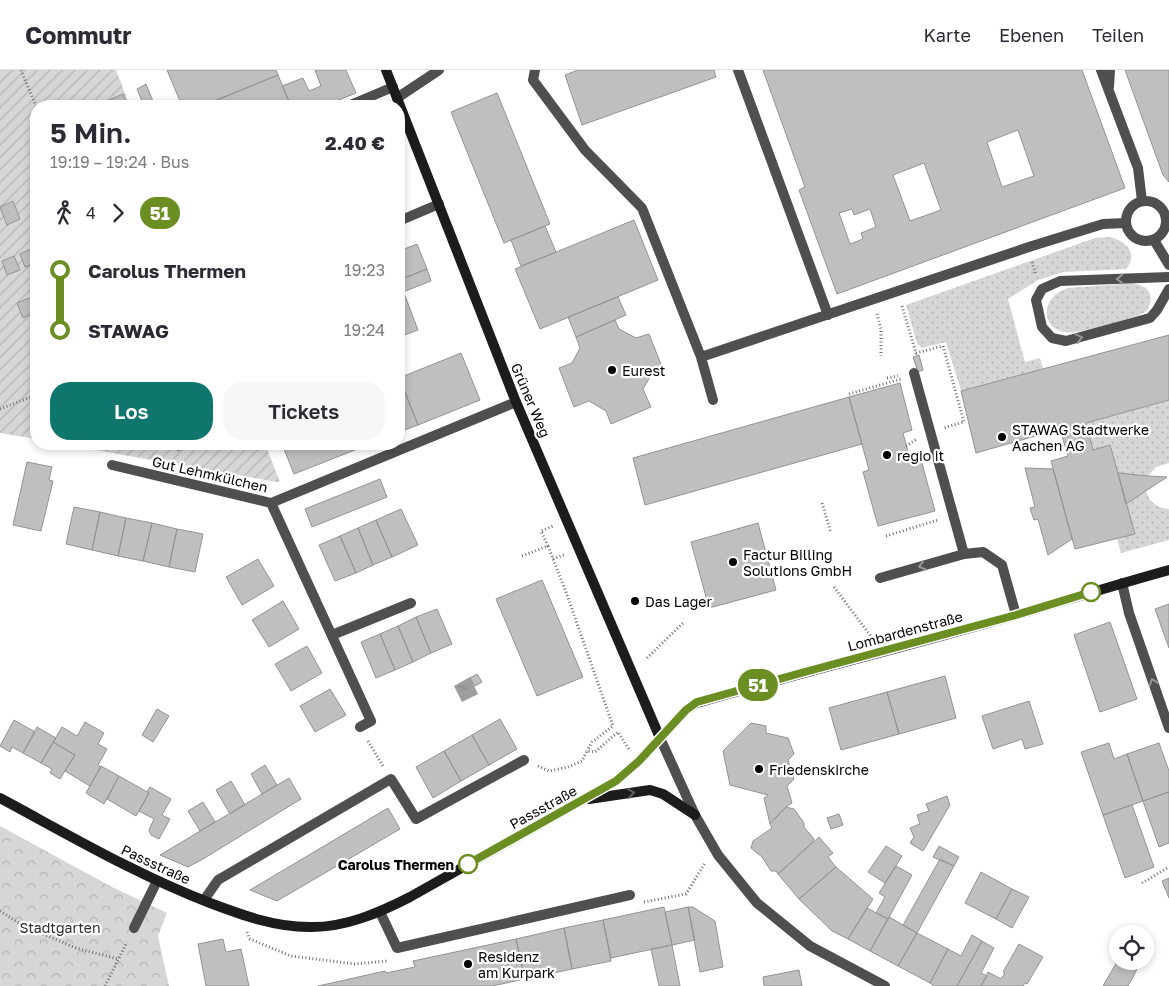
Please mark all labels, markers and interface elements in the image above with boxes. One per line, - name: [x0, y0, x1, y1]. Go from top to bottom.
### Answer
- text: Commutr: [25, 20, 132, 49]
- text: Karte: [924, 24, 971, 46]
- text: Ebenen: [999, 24, 1064, 46]
- text: Teilen: [1092, 24, 1144, 46]
- text: 5 Min.: [50, 116, 132, 149]
- text: 2.40 €: [325, 131, 385, 154]
- text: 19:19 – 19:24 · Bus: [50, 152, 189, 172]
- icon: walk: [50, 199, 78, 227]
- icon: forward: [104, 199, 132, 227]
- text: 51: [150, 202, 170, 224]
- text: 4: [86, 203, 96, 223]
- text: Carolus Thermen: [88, 259, 246, 282]
- text: 19:23: [344, 260, 385, 280]
- one-way arrow: [1116, 273, 1124, 284]
- text: STAWAG: [88, 319, 169, 342]
- text: 19:24: [344, 320, 385, 340]
- one-way arrow: [1074, 333, 1083, 343]
- street label: Grüner Weg: [508, 360, 554, 440]
- place label: Eurest: [622, 362, 665, 379]
- marker: Eurest: [606, 364, 618, 376]
- button: Los: [50, 382, 213, 440]
- button: Tickets: [223, 382, 385, 440]
- place label: STAWAG Stadtwerke Aachen AG: [1012, 421, 1149, 454]
- marker: STAWAG Stadtwerke Aachen AG: [996, 431, 1008, 443]
- place label: regio it: [897, 447, 944, 464]
- marker: regio it: [881, 449, 893, 461]
- street label: Gut Lehmkülchen: [151, 452, 269, 496]
- place label: Factur Billing Solutions GmbH: [743, 546, 852, 579]
- marker: Factur Billing Solutions GmbH: [727, 556, 739, 568]
- one-way arrow: [918, 560, 926, 571]
- unlabelled marker: [1081, 582, 1101, 602]
- place label: Das Lager: [645, 593, 712, 610]
- marker: Das Lager: [629, 595, 641, 607]
- street label: Lombardenstraße: [846, 607, 964, 655]
- line badge: 51: [736, 669, 780, 701]
- text: 51: [748, 674, 768, 696]
- one-way arrow: [1149, 678, 1159, 687]
- place label: Friedenskirche: [769, 761, 869, 778]
- marker: Friedenskirche: [753, 763, 765, 775]
- street label: Passstraße: [506, 782, 580, 832]
- one-way arrow: [628, 788, 636, 799]
- street label: Passstraße: [119, 841, 193, 887]
- marker: Carolus Thermen: [458, 854, 478, 874]
- place label: Carolus Thermen: [338, 856, 454, 873]
- park label: Stadtgarten: [20, 919, 101, 936]
- map controls: [1109, 925, 1154, 970]
- button: locate: [1109, 925, 1154, 970]
- place label: Residenz am Kurpark: [478, 948, 555, 981]
- marker: Residenz am Kurpark: [462, 958, 474, 970]

